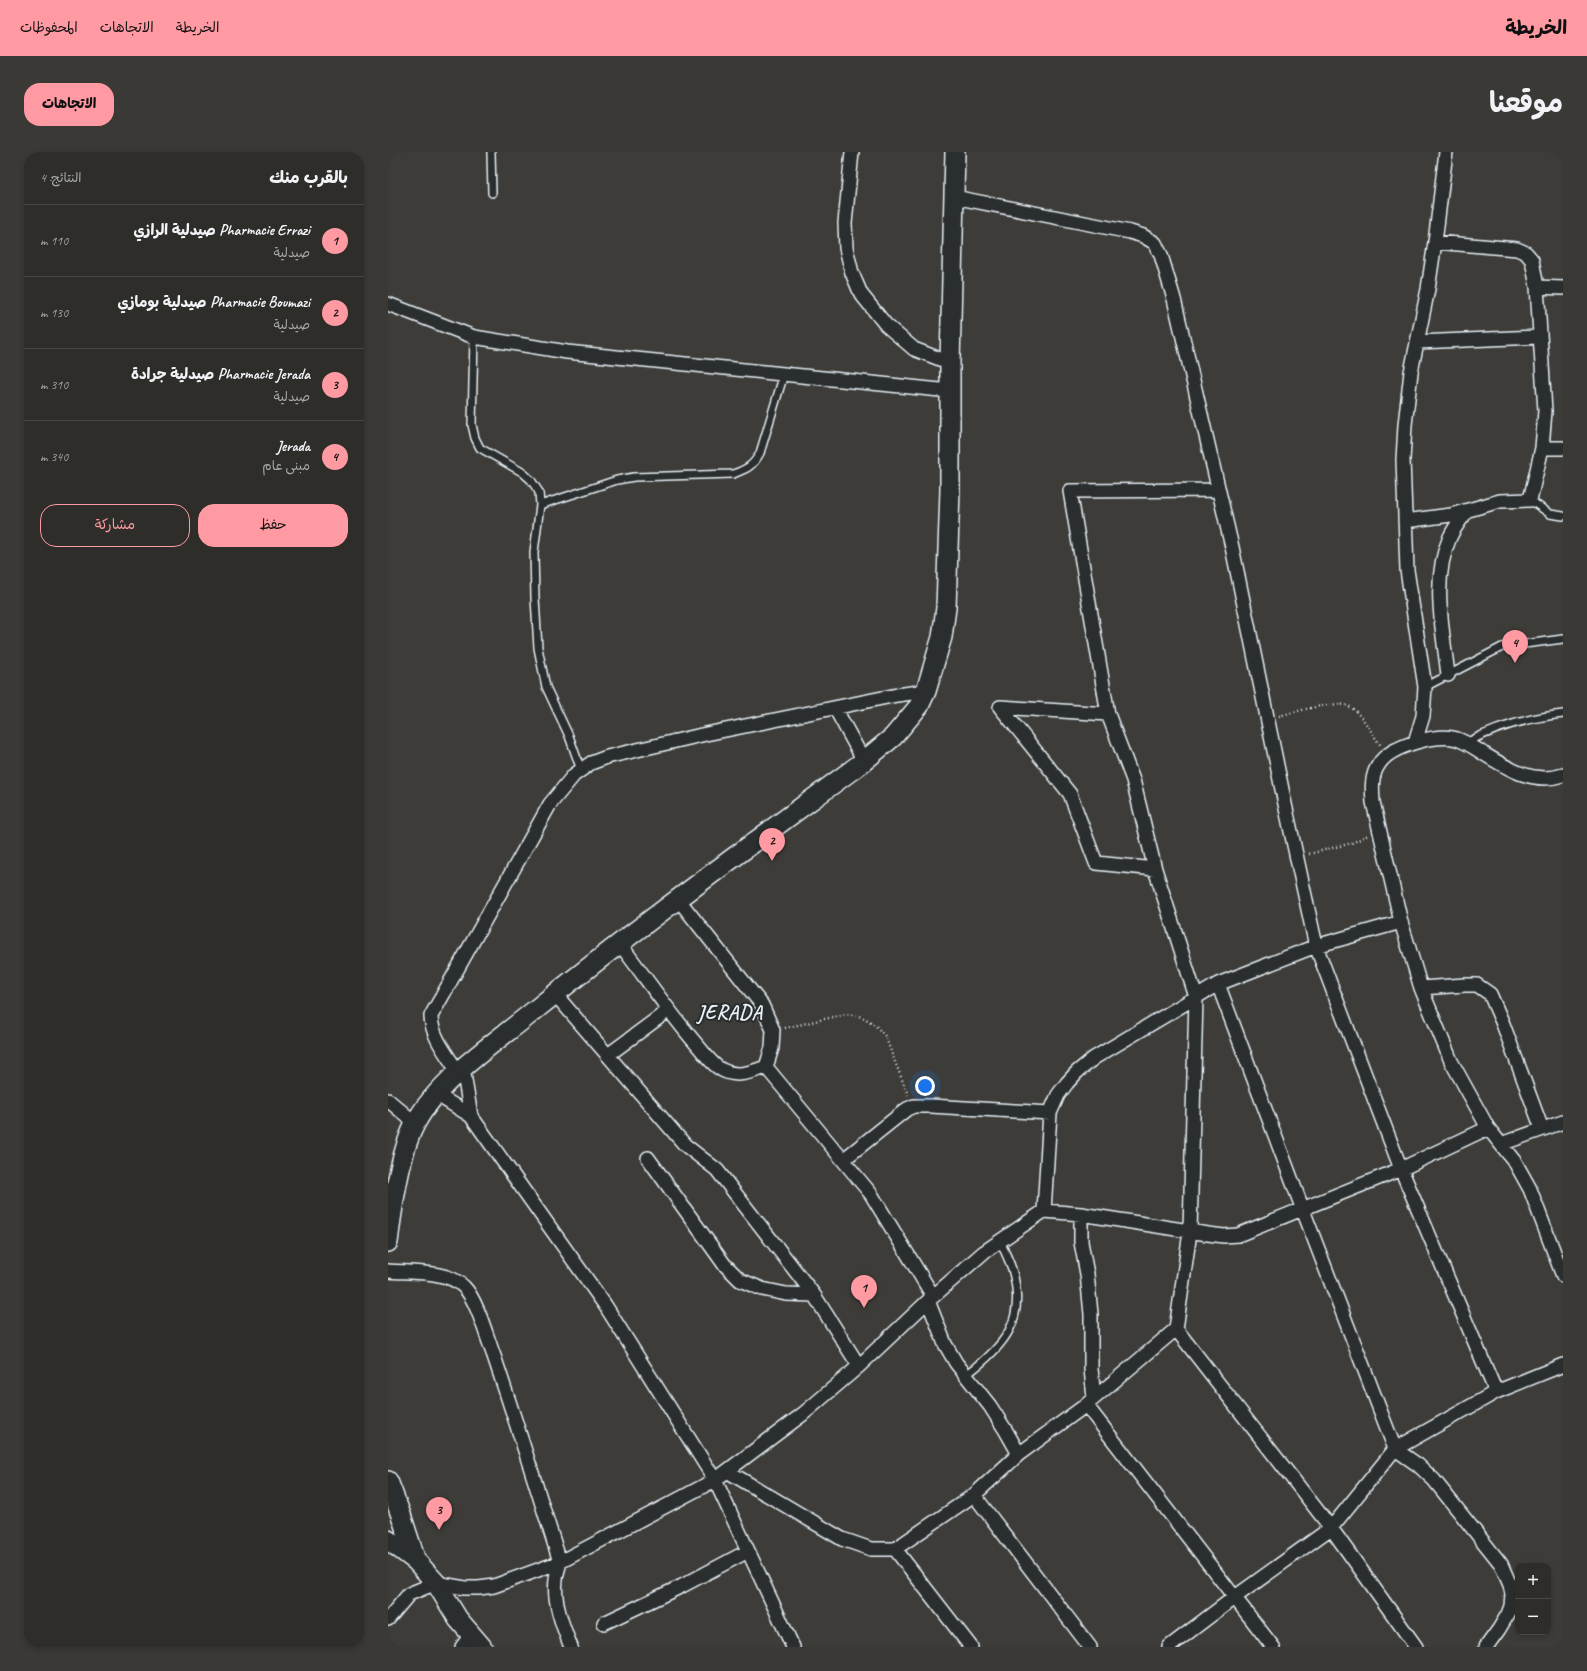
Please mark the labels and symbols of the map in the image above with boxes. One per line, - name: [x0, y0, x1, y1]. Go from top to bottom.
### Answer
- pin: 4: [1502, 630, 1528, 663]
- pin: 2: [759, 828, 785, 861]
- district label: JERADA: [695, 1000, 763, 1025]
- your location: [915, 1076, 935, 1096]
- pin: 1: [851, 1275, 877, 1308]
- pin: 3: [426, 1497, 452, 1530]

